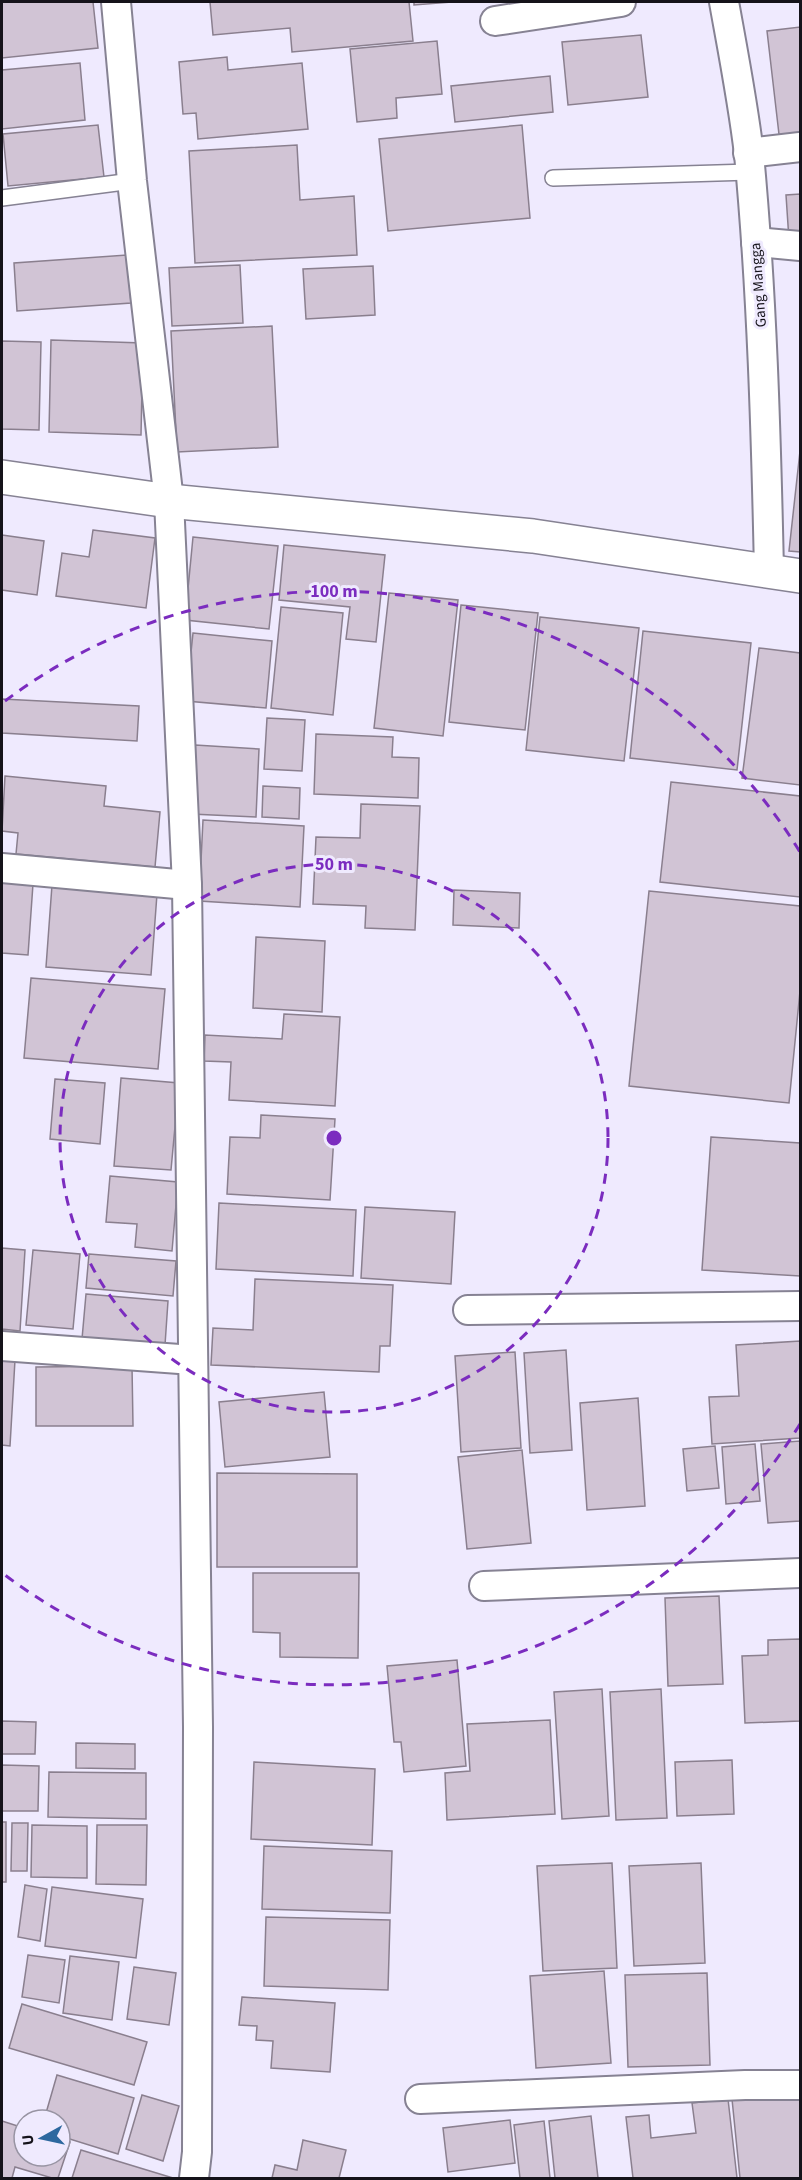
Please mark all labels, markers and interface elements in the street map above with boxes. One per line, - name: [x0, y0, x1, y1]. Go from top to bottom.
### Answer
- street label: Gang Mangga: [745, 242, 772, 328]
- text: 100 m: [310, 579, 358, 604]
- text: 50 m: [315, 852, 353, 877]
- centre of rings: [324, 1128, 344, 1148]
- north arrow: [12, 2108, 72, 2168]
- text: U: [17, 2133, 40, 2147]

